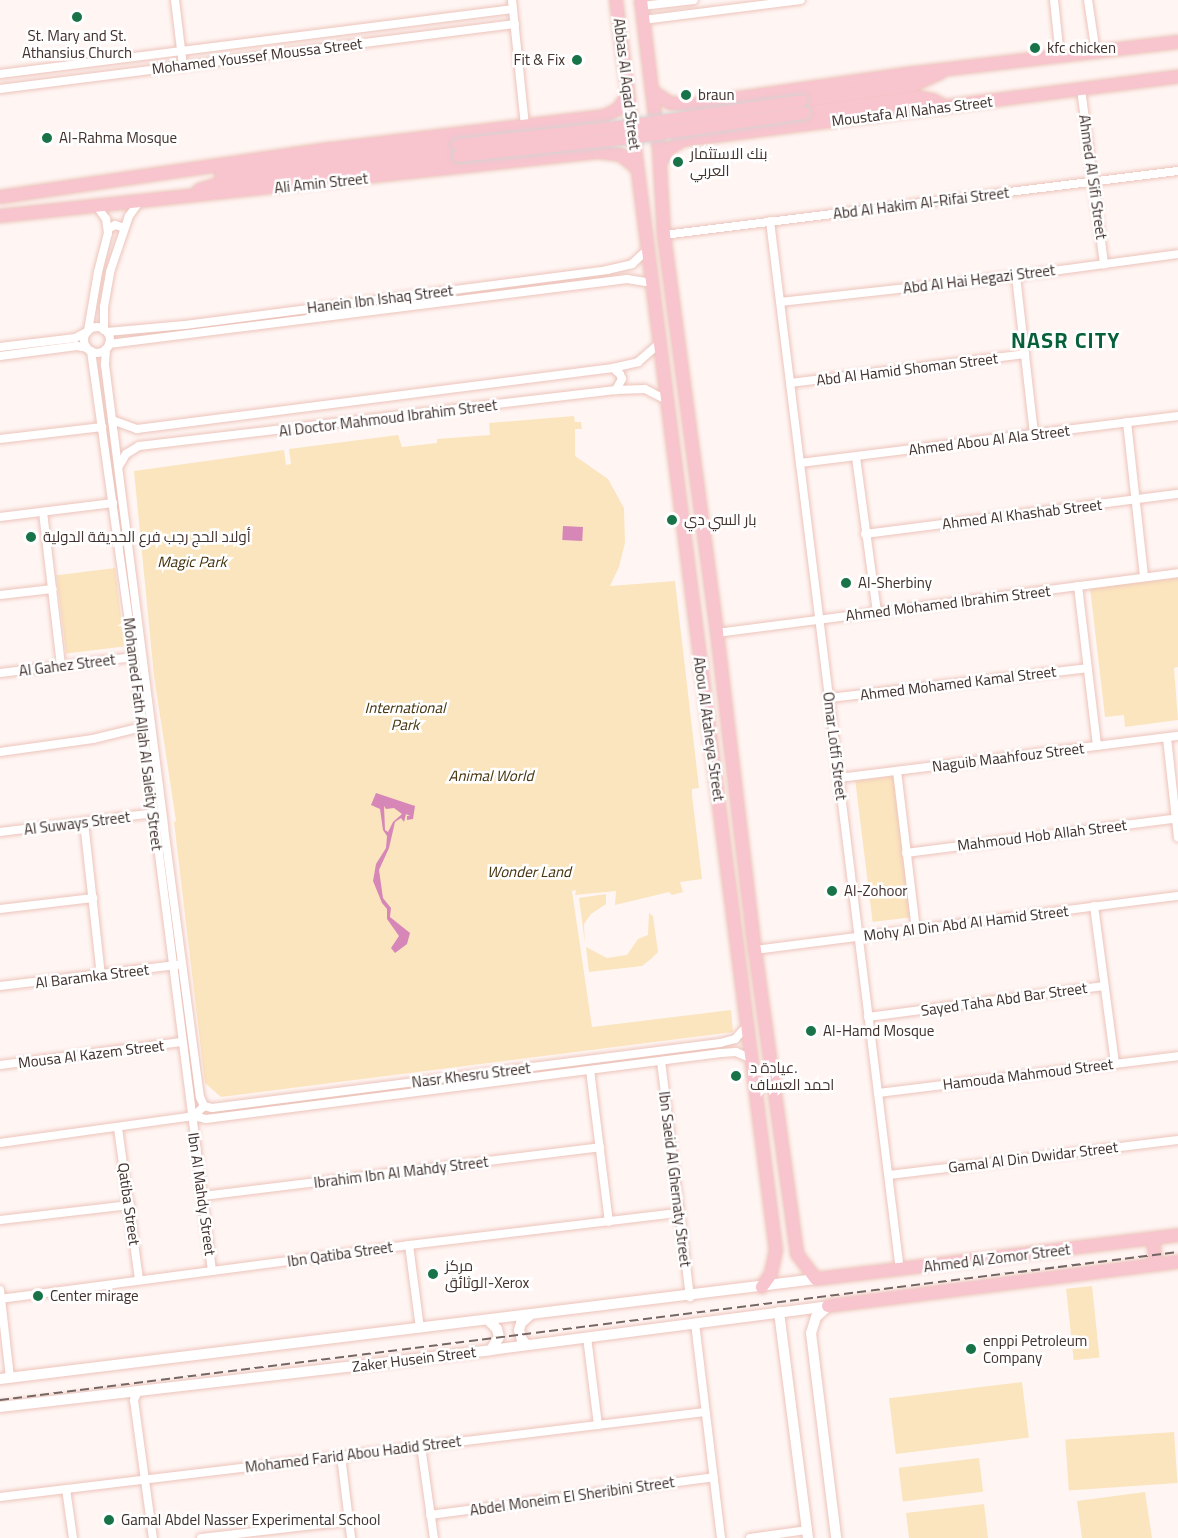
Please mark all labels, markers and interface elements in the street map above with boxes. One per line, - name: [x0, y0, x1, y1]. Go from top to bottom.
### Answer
- marker: St. Mary and St. Athansius Church: [70, 10, 84, 24]
- street label: Abbas Al Aqad Street: [610, 17, 644, 151]
- place label: St. Mary and St. Athansius Church: [22, 26, 132, 61]
- street label: Mohamed Youssef Moussa Street: [151, 34, 363, 78]
- place label: kfc chicken: [1047, 39, 1116, 57]
- marker: kfc chicken: [1028, 41, 1042, 55]
- place label: Fit & Fix: [514, 51, 565, 69]
- marker: Fit & Fix: [570, 53, 584, 67]
- place label: braun: [698, 86, 735, 104]
- marker: braun: [679, 88, 693, 102]
- street label: Moustafa Al Nahas Street: [831, 92, 993, 130]
- street label: Ahmed Al Sifi Street: [1075, 113, 1111, 241]
- place label: Al-Rahma Mosque: [59, 129, 177, 147]
- marker: Al-Rahma Mosque: [40, 131, 54, 145]
- place label: بنك الاستثمار العربي: [690, 144, 767, 179]
- marker: بنك الاستثمار العربي: [671, 155, 685, 169]
- street label: Ali Amin Street: [273, 169, 369, 197]
- street label: Abd Al Hakim Al-Rifai Street: [832, 183, 1010, 223]
- street label: Abd Al Hai Hegazi Street: [902, 261, 1056, 297]
- street label: Hanein Ibn Ishaq Street: [306, 281, 454, 317]
- district label: NASR CITY: [1011, 328, 1121, 354]
- street label: Abd Al Hamid Shoman Street: [815, 349, 999, 389]
- street label: Al Doctor Mahmoud Ibrahim Street: [278, 396, 498, 440]
- street label: Ahmed Abou Al Ala Street: [907, 421, 1071, 459]
- street label: Ahmed Al Khashab Street: [941, 495, 1103, 533]
- place label: بار السي دي: [684, 511, 757, 529]
- marker: بار السي دي: [665, 513, 679, 527]
- place label: أولاد الحج رجب فرع الحديقة الدولية: [43, 528, 251, 546]
- marker: أولاد الحج رجب فرع الحديقة الدولية: [24, 530, 38, 544]
- park label: Magic Park: [157, 553, 227, 571]
- place label: Al-Sherbiny: [858, 574, 932, 592]
- marker: Al-Sherbiny: [839, 576, 853, 590]
- street label: Ahmed Mohamed Ibrahim Street: [845, 582, 1051, 624]
- street label: Mohamed Fath Allah Al Saleity Street: [120, 617, 166, 851]
- street label: Al Gahez Street: [18, 650, 116, 680]
- street label: Abou Al Ataheya Street: [690, 656, 728, 802]
- street label: Ahmed Mohamed Kamal Street: [859, 662, 1057, 704]
- street label: Omar Lotfi Street: [819, 691, 851, 801]
- park label: International Park: [365, 698, 445, 733]
- street label: Naguib Maahfouz Street: [931, 739, 1085, 775]
- park label: Animal World: [449, 767, 533, 785]
- street label: Al Suways Street: [23, 808, 131, 838]
- street label: Mahmoud Hob Allah Street: [956, 816, 1128, 854]
- park label: Wonder Land: [487, 863, 571, 881]
- place label: Al-Zohoor: [844, 882, 908, 900]
- marker: Al-Zohoor: [825, 884, 839, 898]
- street label: Mohy Al Din Abd Al Hamid Street: [862, 901, 1070, 945]
- street label: Al Baramka Street: [34, 960, 150, 992]
- street label: Sayed Taha Abd Bar Street: [920, 978, 1088, 1020]
- place label: Al-Hamd Mosque: [823, 1022, 934, 1040]
- marker: Al-Hamd Mosque: [804, 1024, 818, 1038]
- street label: Mousa Al Kazem Street: [17, 1036, 165, 1072]
- street label: Hamouda Mahmoud Street: [942, 1055, 1114, 1093]
- place label: عيادة د. احمد العساف: [750, 1058, 834, 1093]
- street label: Nasr Khesru Street: [411, 1059, 531, 1091]
- marker: عيادة د. احمد العساف: [727, 1067, 745, 1085]
- street label: Ibn Saeid Al Ghernaty Street: [655, 1090, 695, 1268]
- street label: Ibn Al Mahdy Street: [184, 1131, 220, 1257]
- street label: Gamal Al Din Dwidar Street: [947, 1138, 1119, 1176]
- street label: Ibrahim Ibn Al Mahdy Street: [313, 1152, 489, 1192]
- street label: Qatiba Street: [114, 1161, 144, 1247]
- street label: Ibn Qatiba Street: [286, 1238, 394, 1270]
- street label: Ahmed Al Zomor Street: [923, 1240, 1071, 1276]
- place label: مركز الوثائق-Xerox: [445, 1256, 529, 1291]
- marker: مركز الوثائق-Xerox: [426, 1267, 440, 1281]
- place label: Center mirage: [50, 1287, 139, 1305]
- marker: Center mirage: [31, 1289, 45, 1303]
- place label: enppi Petroleum Company: [983, 1331, 1087, 1366]
- street label: Zaker Husein Street: [351, 1342, 477, 1376]
- marker: enppi Petroleum Company: [964, 1342, 978, 1356]
- street label: Mohamed Farid Abou Hadid Street: [244, 1432, 462, 1476]
- street label: Abdel Moneim El Sheribini Street: [469, 1473, 675, 1519]
- place label: Gamal Abdel Nasser Experimental School: [121, 1511, 380, 1529]
- marker: Gamal Abdel Nasser Experimental School: [102, 1513, 116, 1527]

